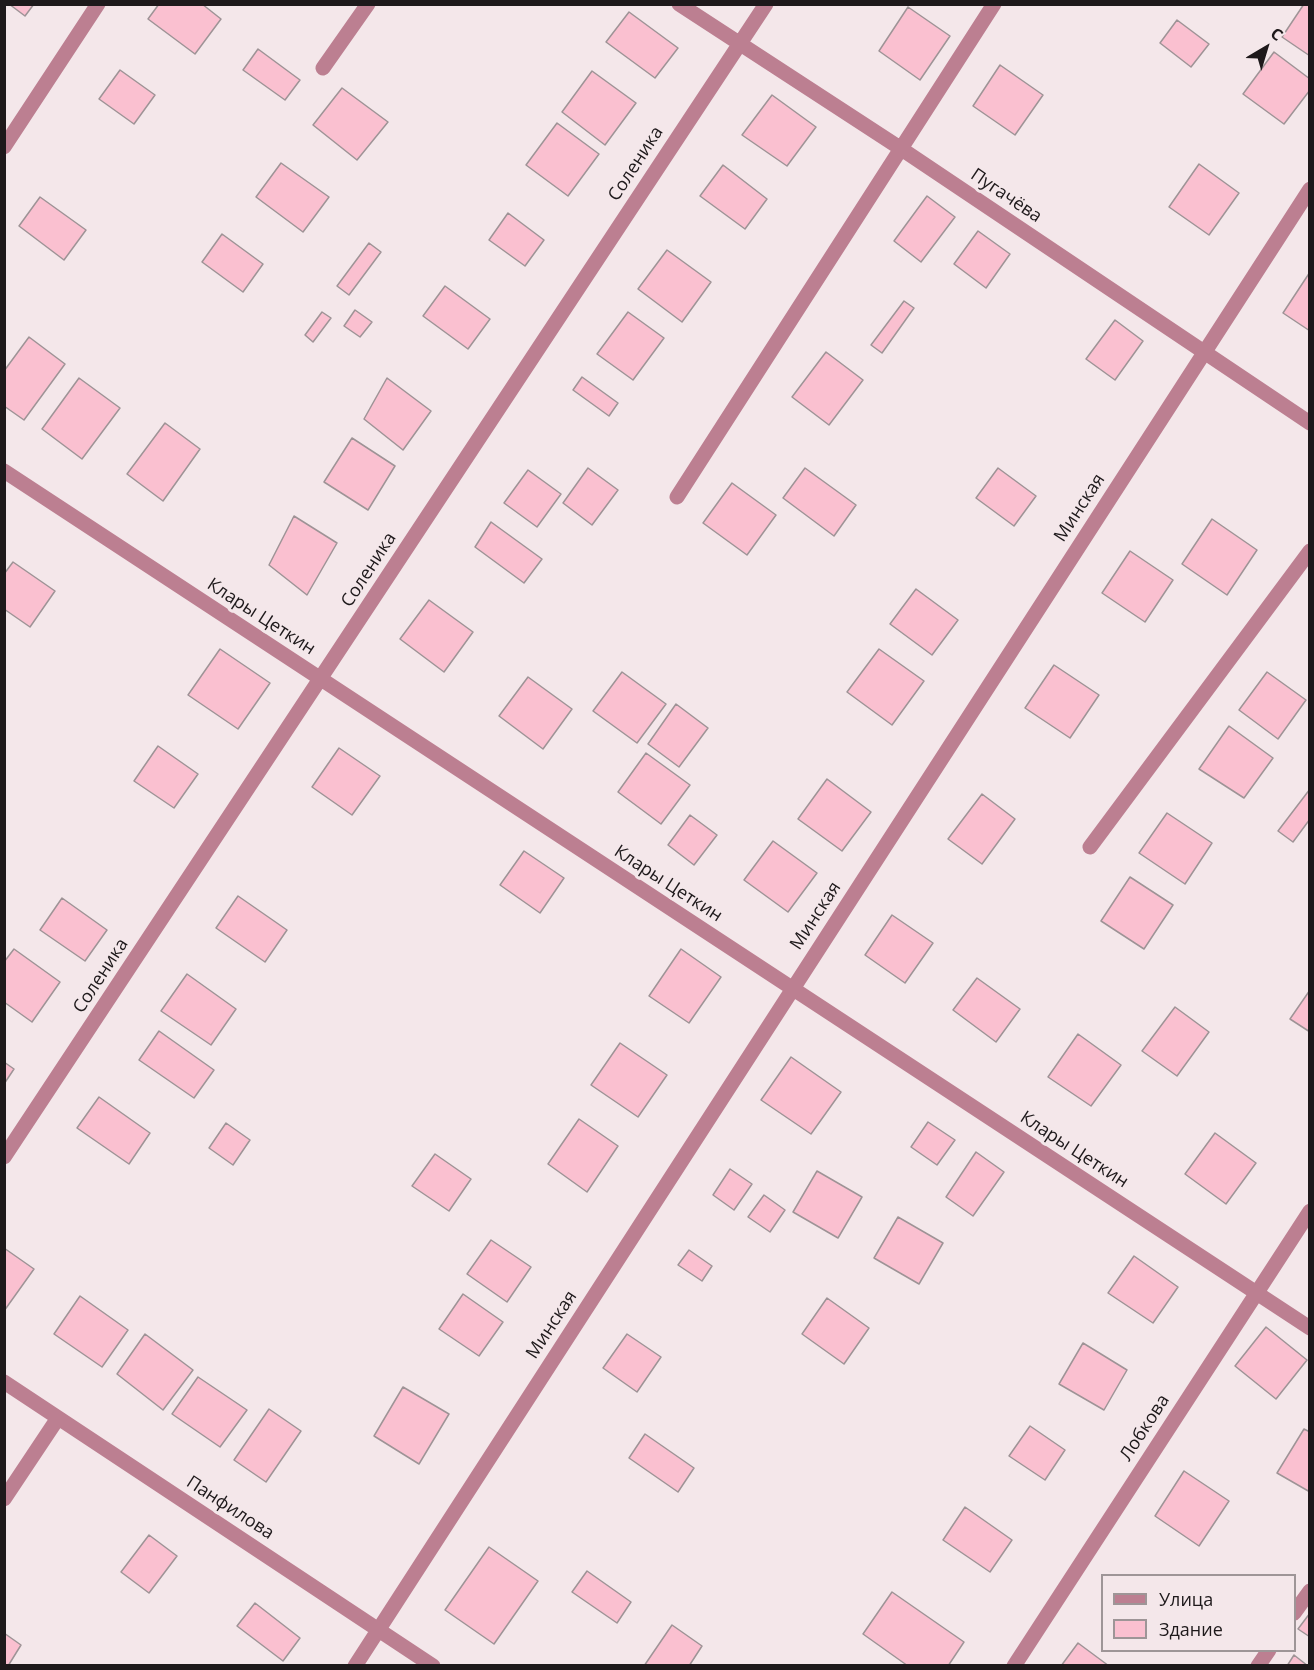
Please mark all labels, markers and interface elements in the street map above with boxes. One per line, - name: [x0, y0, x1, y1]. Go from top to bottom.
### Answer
- north arrow: [1236, 18, 1296, 78]
- text: С: [1266, 22, 1288, 46]
- street label: Соленика: [604, 123, 668, 205]
- street label: Пугачёва: [966, 164, 1046, 228]
- street label: Минская: [1050, 470, 1110, 546]
- street label: Соленика: [337, 529, 401, 611]
- street label: Клары Цеткин: [203, 574, 319, 660]
- street label: Клары Цеткин: [610, 841, 726, 927]
- street label: Минская: [786, 878, 846, 954]
- street label: Соленика: [69, 935, 133, 1017]
- street label: Клары Цеткин: [1016, 1107, 1132, 1193]
- street label: Минская: [522, 1287, 582, 1363]
- street label: Лобкова: [1116, 1391, 1174, 1465]
- street label: Панфилова: [182, 1472, 278, 1544]
- legend: [1101, 1574, 1296, 1652]
- text: Улица: [1159, 1587, 1213, 1611]
- text: Здание: [1159, 1617, 1223, 1641]

